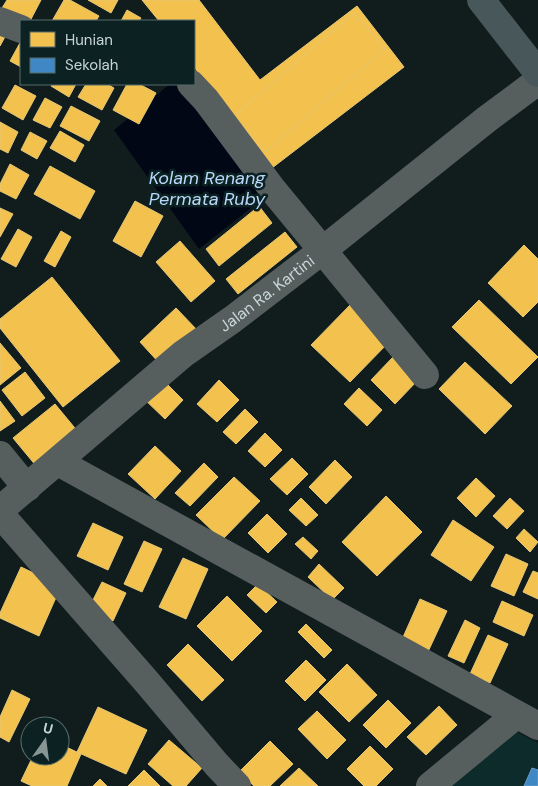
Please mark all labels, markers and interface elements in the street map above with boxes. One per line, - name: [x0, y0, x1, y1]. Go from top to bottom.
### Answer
- legend: [20, 20, 195, 85]
- text: Hunian: [65, 30, 113, 50]
- text: Sekolah: [65, 55, 118, 75]
- water label: Kolam Renang Permata Ruby: [149, 166, 266, 211]
- street label: Jalan Ra. Kartini: [215, 250, 319, 336]
- north arrow: [20, 716, 70, 766]
- text: U: [41, 718, 55, 738]

